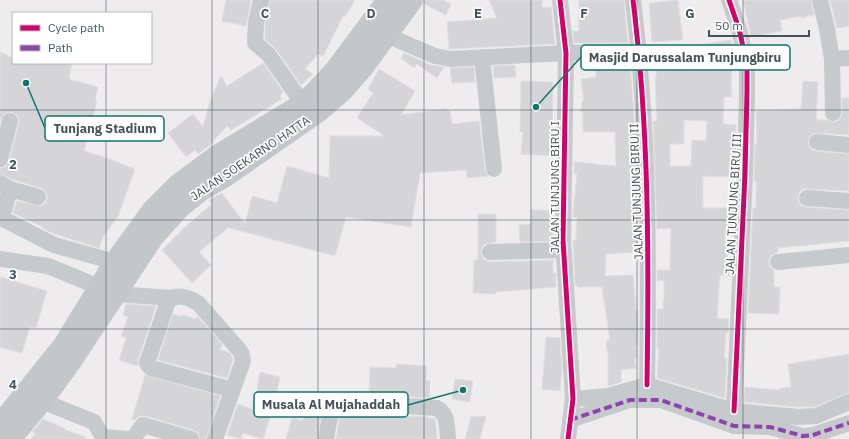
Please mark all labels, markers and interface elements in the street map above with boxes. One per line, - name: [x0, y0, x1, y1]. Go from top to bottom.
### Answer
- text: C: [261, 5, 270, 22]
- text: D: [366, 5, 376, 22]
- text: E: [474, 5, 482, 22]
- text: F: [580, 5, 588, 22]
- text: G: [685, 5, 695, 22]
- legend: [12, 12, 152, 64]
- scale bar: [709, 12, 809, 38]
- text: 50 m: [715, 18, 743, 33]
- text: Cycle path: [48, 20, 105, 35]
- text: Path: [48, 40, 73, 55]
- callout: Masjid Darussalam Tunjungbiru: [581, 45, 790, 70]
- text: Masjid Darussalam Tunjungbiru: [589, 49, 781, 66]
- street label: JALAN SOEKARNO HATTA: [188, 112, 313, 204]
- callout: Tunjang Stadium: [45, 116, 164, 141]
- text: Tunjang Stadium: [53, 120, 157, 137]
- street label: JALAN TUNJUNG BIRU I: [547, 121, 562, 253]
- street label: JALAN TUNJUNG BIRU II: [626, 123, 646, 261]
- street label: JALAN TUNJUNG BIRU III: [722, 133, 744, 275]
- text: 2: [9, 156, 17, 173]
- text: 3: [9, 266, 17, 283]
- text: 4: [9, 376, 17, 393]
- callout: Musala Al Mujahaddah: [254, 392, 408, 417]
- text: Musala Al Mujahaddah: [262, 396, 400, 413]

